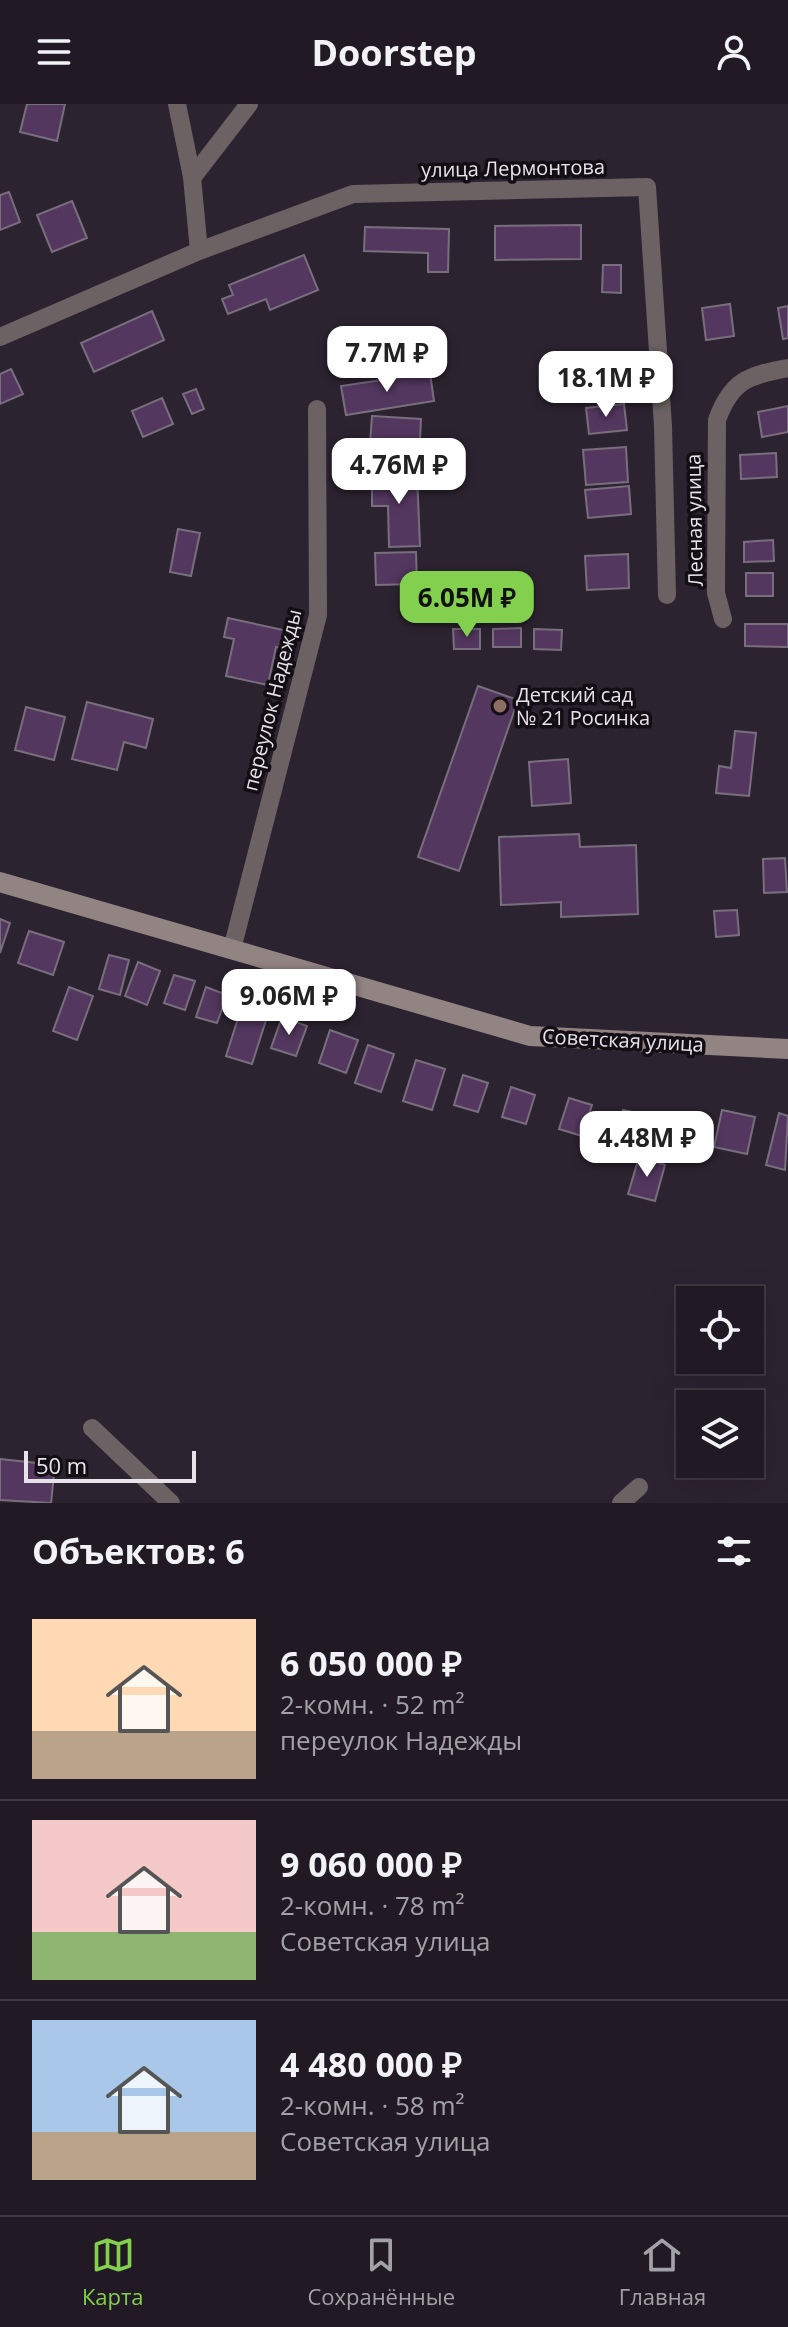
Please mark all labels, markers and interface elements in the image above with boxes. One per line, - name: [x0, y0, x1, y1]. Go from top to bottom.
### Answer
- text: Doorstep: [311, 28, 477, 77]
- icon: menu: [32, 30, 76, 74]
- icon: person: [712, 30, 756, 74]
- street label: улица Лермонтова: [421, 153, 605, 183]
- pin: 7.7M ₽: [322, 326, 452, 394]
- text: 7.7M ₽: [345, 334, 429, 370]
- pin: 18.1M ₽: [532, 351, 680, 419]
- text: 18.1M ₽: [557, 359, 655, 395]
- pin: 4.76M ₽: [325, 438, 473, 506]
- text: 4.76M ₽: [350, 446, 448, 482]
- street label: Лесная улица: [679, 453, 709, 587]
- pin: 6.05M ₽: [393, 571, 541, 639]
- text: 6.05M ₽: [418, 579, 516, 615]
- street label: переулок Надежды: [236, 606, 308, 794]
- place label: Детский сад № 21 Росинка: [516, 681, 650, 731]
- marker: Детский сад № 21 Росинка: [491, 697, 509, 715]
- pin: 9.06M ₽: [215, 969, 363, 1037]
- text: 9.06M ₽: [240, 977, 338, 1013]
- street label: Советская улица: [541, 1022, 705, 1058]
- pin: 4.48M ₽: [573, 1111, 721, 1179]
- text: 4.48M ₽: [598, 1119, 696, 1155]
- map controls: [676, 1286, 764, 1478]
- button: locate: [676, 1286, 764, 1374]
- button: layers: [676, 1390, 764, 1478]
- scale bar: [24, 1447, 196, 1483]
- text: 50 m: [36, 1450, 87, 1480]
- text: Объектов: 6: [32, 1528, 245, 1574]
- icon: filters: [712, 1529, 756, 1573]
- text: 6 050 000 ₽: [280, 1640, 462, 1686]
- icon: home: [96, 1651, 192, 1747]
- text: 2-комн. · 52 m²: [280, 1686, 465, 1722]
- text: переулок Надежды: [280, 1722, 522, 1758]
- text: 9 060 000 ₽: [280, 1841, 462, 1887]
- icon: home: [96, 1852, 192, 1948]
- text: 2-комн. · 78 m²: [280, 1887, 465, 1923]
- text: Советская улица: [280, 1923, 490, 1959]
- text: 4 480 000 ₽: [280, 2041, 462, 2087]
- icon: home: [96, 2052, 192, 2148]
- text: 2-комн. · 58 m²: [280, 2087, 465, 2123]
- text: Советская улица: [280, 2123, 490, 2159]
- tab: Карта: [82, 2233, 144, 2311]
- tab: Сохранённые: [307, 2233, 455, 2311]
- tab: Главная: [619, 2233, 706, 2311]

